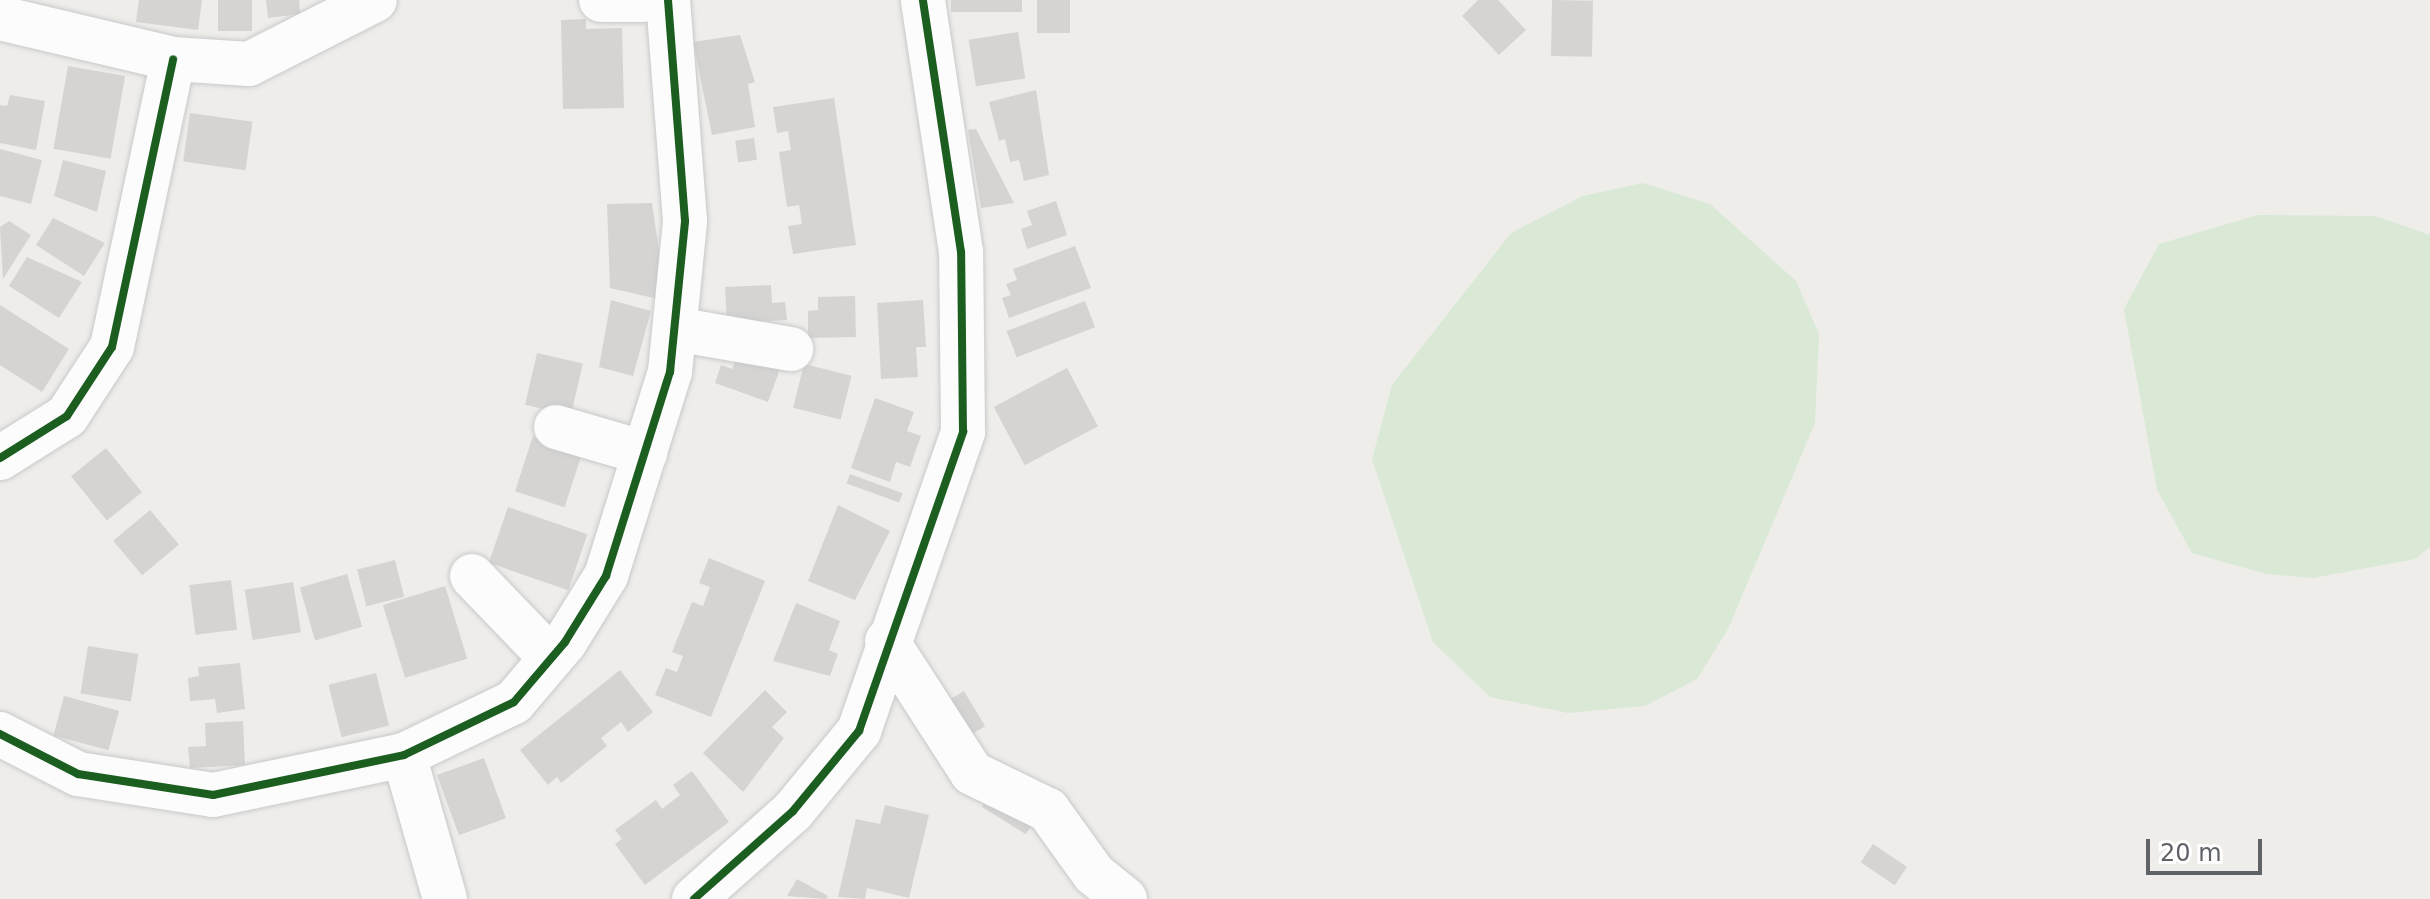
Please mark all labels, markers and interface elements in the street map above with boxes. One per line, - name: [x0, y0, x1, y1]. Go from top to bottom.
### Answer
- scale bar: [2150, 823, 2266, 873]
- text: 20 m: [2160, 839, 2222, 867]

